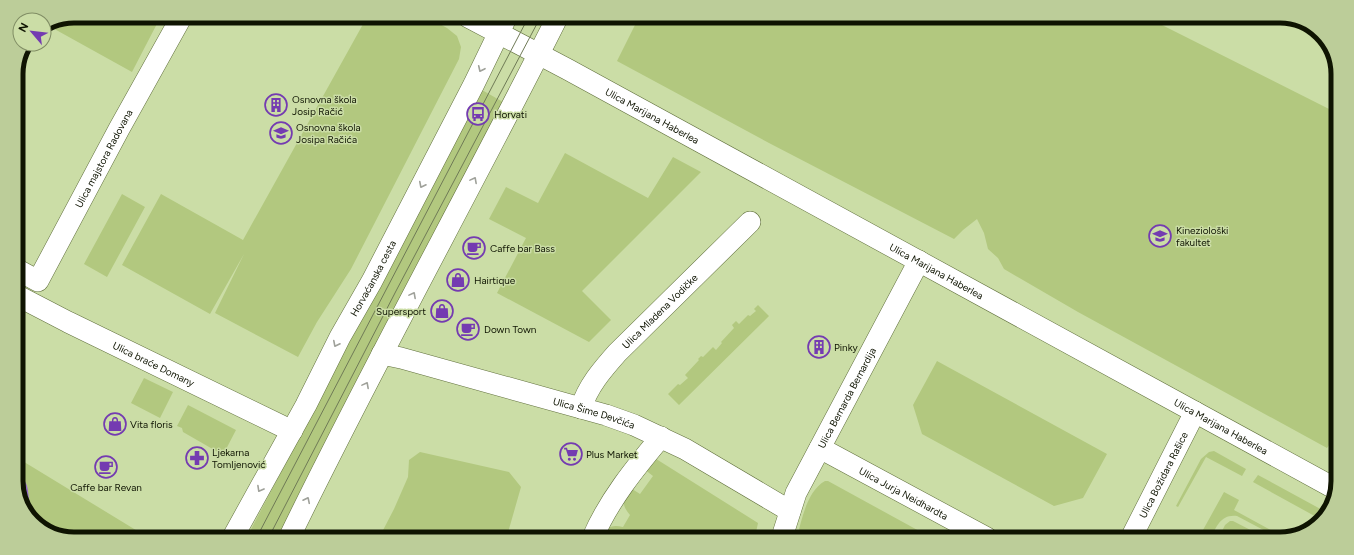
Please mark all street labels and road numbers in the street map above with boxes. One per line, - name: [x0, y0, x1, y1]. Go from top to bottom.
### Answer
- street label: Ulica Marijana Haberlea: [603, 85, 701, 146]
- street label: Ulica majstora Radovana: [72, 107, 135, 210]
- street label: Horvaćanska cesta: [347, 238, 399, 318]
- street label: Ulica Marijana Haberlea: [887, 240, 986, 302]
- street label: Ulica Mladena Vodičke: [619, 271, 701, 351]
- street label: Ulica braće Domany: [111, 338, 198, 389]
- street label: Ulica Bernarda Bernardija: [814, 345, 879, 450]
- street label: Ulica Šime Devčića: [551, 394, 637, 431]
- street label: Ulica Marijana Haberlea: [1172, 395, 1270, 457]
- street label: Ulica Božidara Rašice: [1136, 429, 1191, 520]
- street label: Ulica Jurja Neidhardta: [857, 464, 950, 522]

